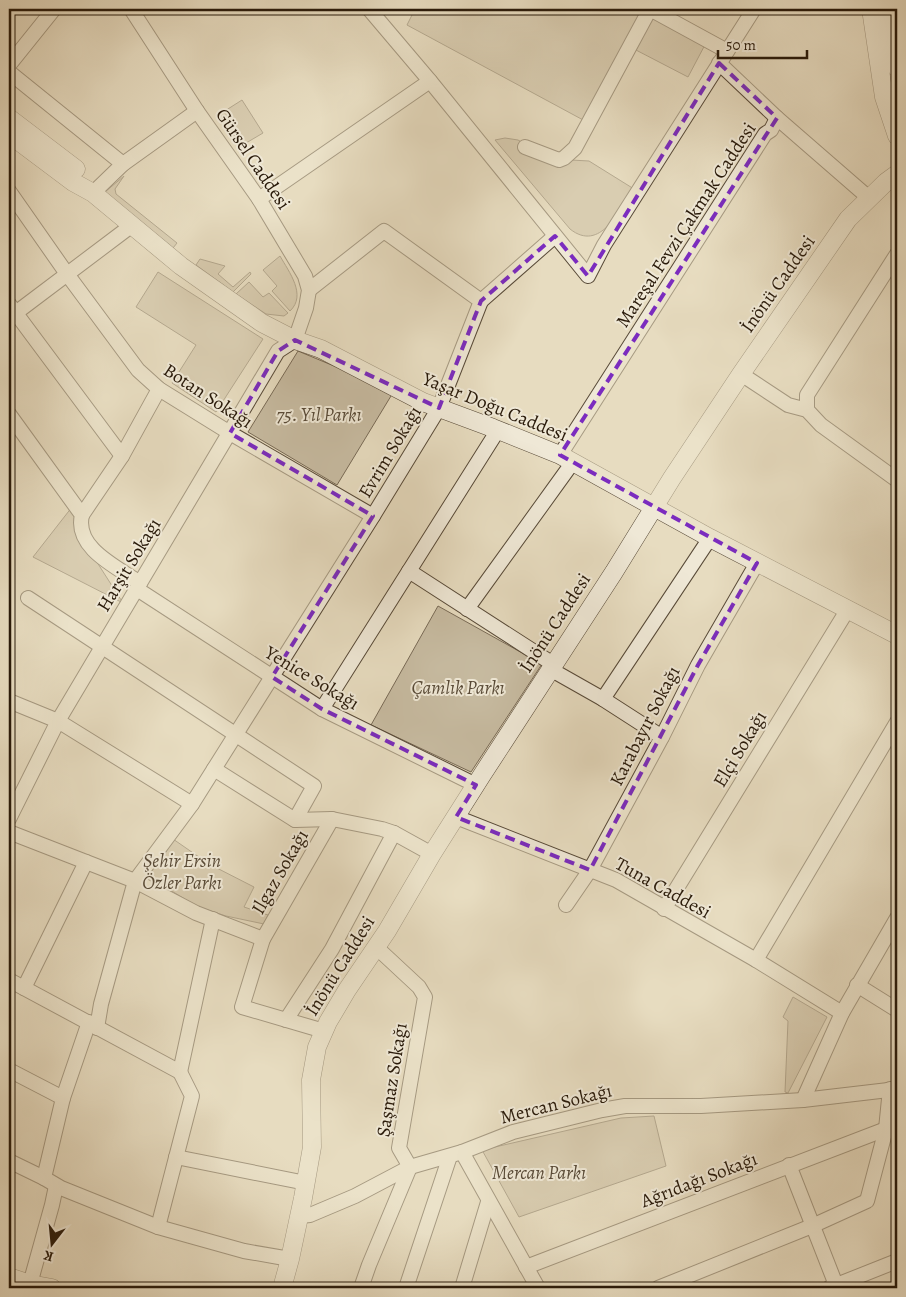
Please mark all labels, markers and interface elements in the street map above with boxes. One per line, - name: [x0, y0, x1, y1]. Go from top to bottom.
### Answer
- scale bar: [718, 28, 807, 60]
- text: 50 m: [726, 35, 756, 55]
- street label: Gürsel Caddesi: [209, 103, 297, 215]
- street label: Mareşal Fevzi Çakmak Caddesi: [610, 117, 762, 333]
- street label: İnönü Caddesi: [735, 230, 821, 338]
- street label: Botan Sokağı: [158, 357, 258, 435]
- street label: Yaşar Doğu Caddesi: [418, 366, 572, 448]
- street label: Evrim Sokağı: [352, 401, 428, 503]
- park label: 75. Yıl Parkı: [276, 402, 362, 428]
- street label: Harşit Sokağı: [91, 513, 167, 617]
- street label: İnönü Caddesi: [513, 568, 597, 678]
- street label: Yenice Sokağı: [259, 639, 364, 716]
- street label: Karabayır Sokağı: [604, 662, 686, 790]
- park label: Çamlık Parkı: [411, 675, 505, 701]
- street label: Elçi Sokağı: [707, 706, 773, 792]
- street label: Ilgaz Sokağı: [245, 825, 315, 919]
- park label: Şehir Ersin Özler Parkı: [142, 848, 222, 896]
- street label: Tuna Caddesi: [610, 851, 716, 925]
- street label: İnönü Caddesi: [299, 911, 381, 1021]
- street label: Şaşmaz Sokağı: [370, 1021, 414, 1139]
- street label: Mercan Sokağı: [497, 1078, 615, 1130]
- street label: Ağrıdağı Sokağı: [636, 1146, 761, 1215]
- park label: Mercan Parkı: [492, 1160, 586, 1186]
- north arrow: [28, 1220, 78, 1270]
- text: K: [41, 1245, 56, 1266]

